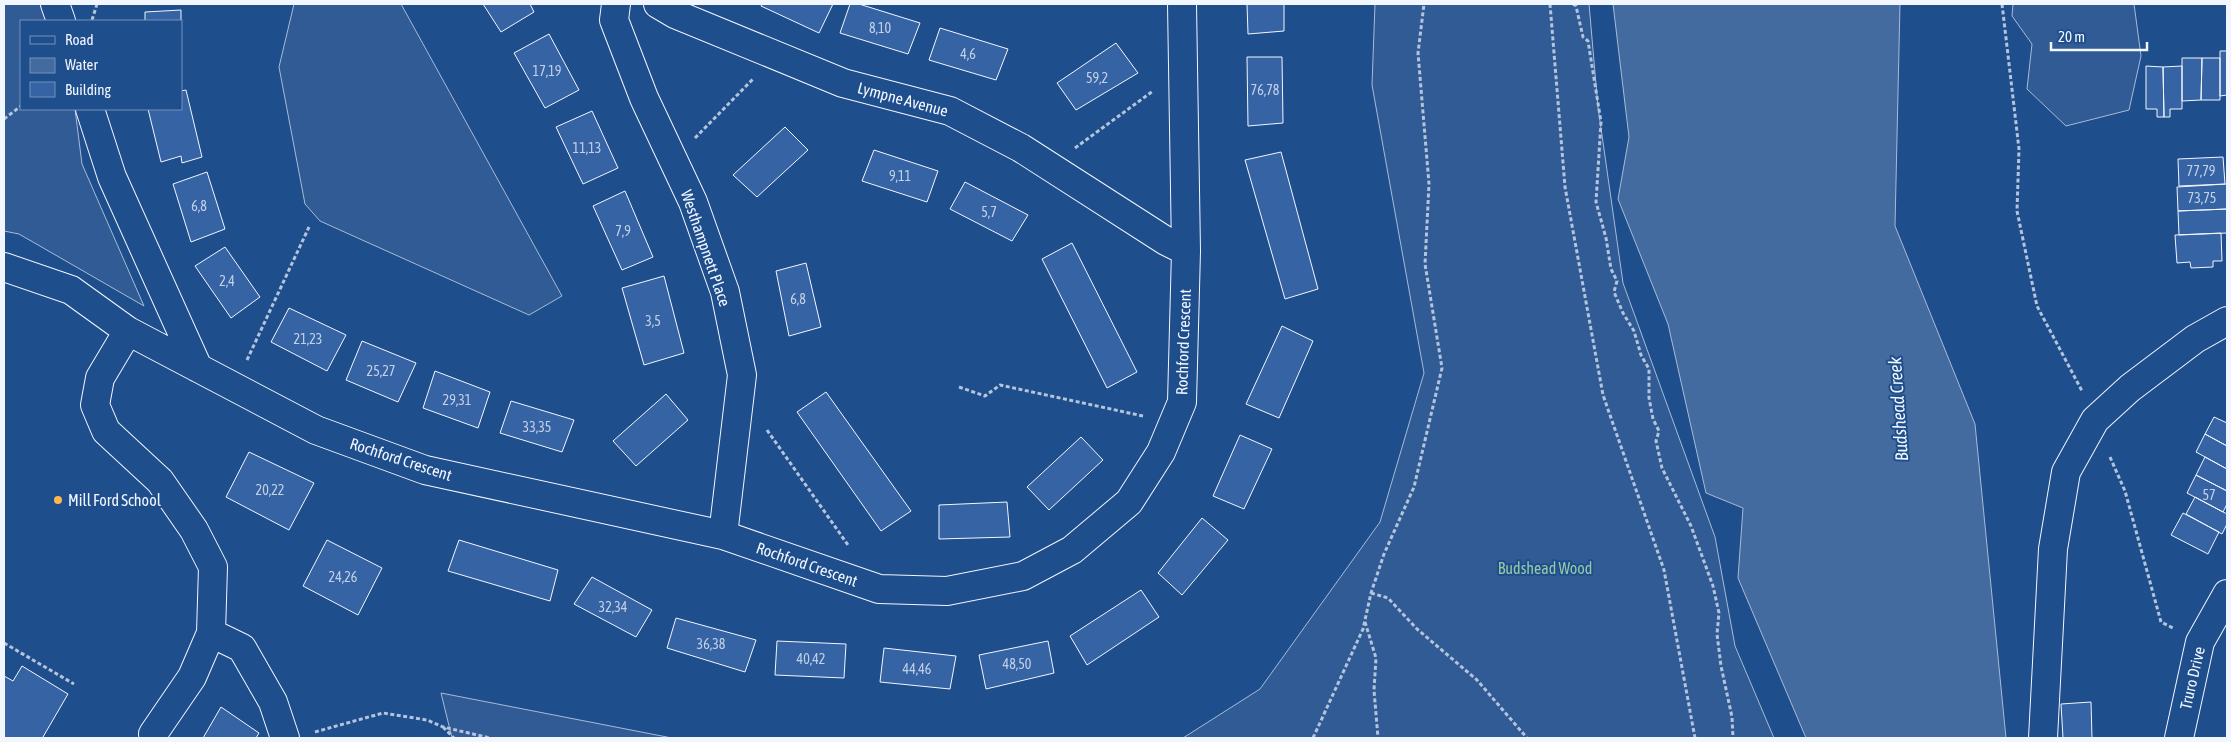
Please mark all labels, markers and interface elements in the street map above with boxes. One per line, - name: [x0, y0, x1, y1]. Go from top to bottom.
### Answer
- legend: [20, 20, 182, 110]
- house number: 8,10: [869, 20, 892, 36]
- scale bar: [2051, 20, 2147, 52]
- text: 20 m: [2058, 28, 2085, 45]
- text: Road: [65, 31, 94, 48]
- house number: 4,6: [960, 46, 976, 62]
- text: Water: [65, 56, 98, 73]
- house number: 17,19: [533, 63, 561, 79]
- house number: 59,2: [1086, 70, 1108, 86]
- street label: Lympne Avenue: [856, 78, 950, 121]
- text: Building: [65, 81, 111, 98]
- house number: 76,78: [1251, 82, 1280, 98]
- house number: 11,13: [573, 140, 601, 156]
- house number: 77,79: [2187, 163, 2215, 179]
- house number: 9,11: [889, 168, 911, 184]
- street label: Westhampnett Place: [677, 187, 734, 309]
- house number: 73,75: [2188, 190, 2216, 206]
- house number: 6,8: [191, 198, 207, 214]
- house number: 5,7: [981, 204, 997, 220]
- house number: 7,9: [615, 223, 631, 239]
- house number: 2,4: [219, 273, 235, 289]
- street label: Rochford Crescent: [1172, 288, 1194, 395]
- house number: 6,8: [790, 291, 806, 307]
- house number: 3,5: [645, 313, 661, 329]
- house number: 21,23: [294, 331, 322, 347]
- water label: Budshead Creek: [1884, 355, 1912, 462]
- house number: 25,27: [367, 363, 395, 379]
- house number: 29,31: [443, 392, 471, 408]
- house number: 33,35: [523, 419, 551, 435]
- street label: Rochford Crescent: [348, 434, 455, 484]
- house number: 20,22: [256, 482, 284, 498]
- house number: 57: [2202, 487, 2216, 503]
- place label: Mill Ford School: [68, 491, 162, 509]
- marker: Mill Ford School: [52, 494, 64, 506]
- street label: Rochford Crescent: [754, 538, 860, 590]
- park label: Budshead Wood: [1498, 559, 1592, 577]
- house number: 24,26: [329, 569, 358, 585]
- house number: 32,34: [599, 599, 628, 615]
- house number: 36,38: [697, 636, 726, 652]
- street label: Truro Drive: [2176, 645, 2208, 711]
- house number: 40,42: [797, 651, 825, 667]
- house number: 48,50: [1003, 656, 1032, 672]
- house number: 44,46: [903, 661, 932, 677]

